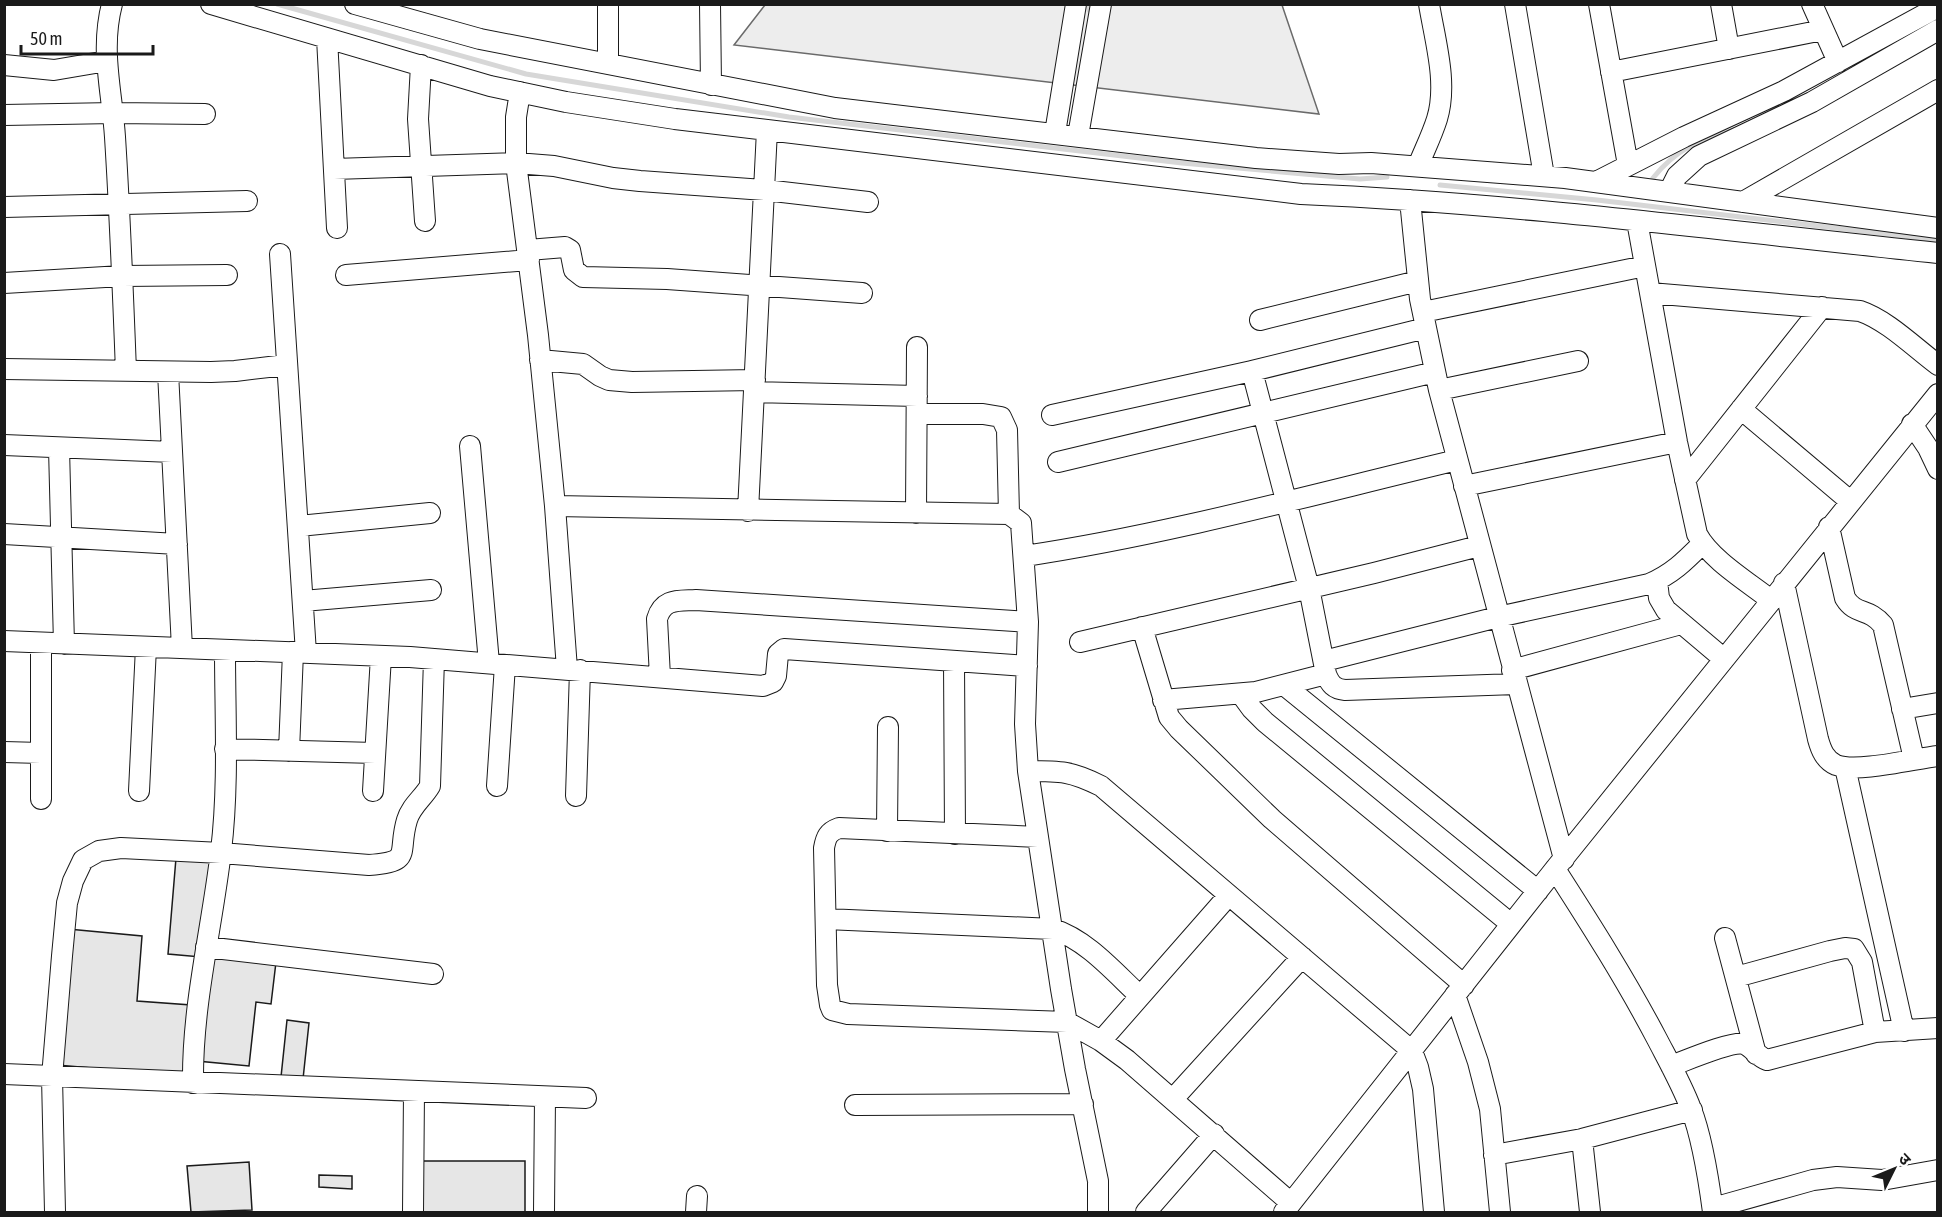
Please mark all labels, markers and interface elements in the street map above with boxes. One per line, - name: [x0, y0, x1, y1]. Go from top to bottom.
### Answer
- scale bar: [21, 18, 153, 56]
- text: 50 m: [30, 28, 62, 49]
- north arrow: [1864, 1139, 1924, 1199]
- text: उ: [1895, 1149, 1915, 1169]

